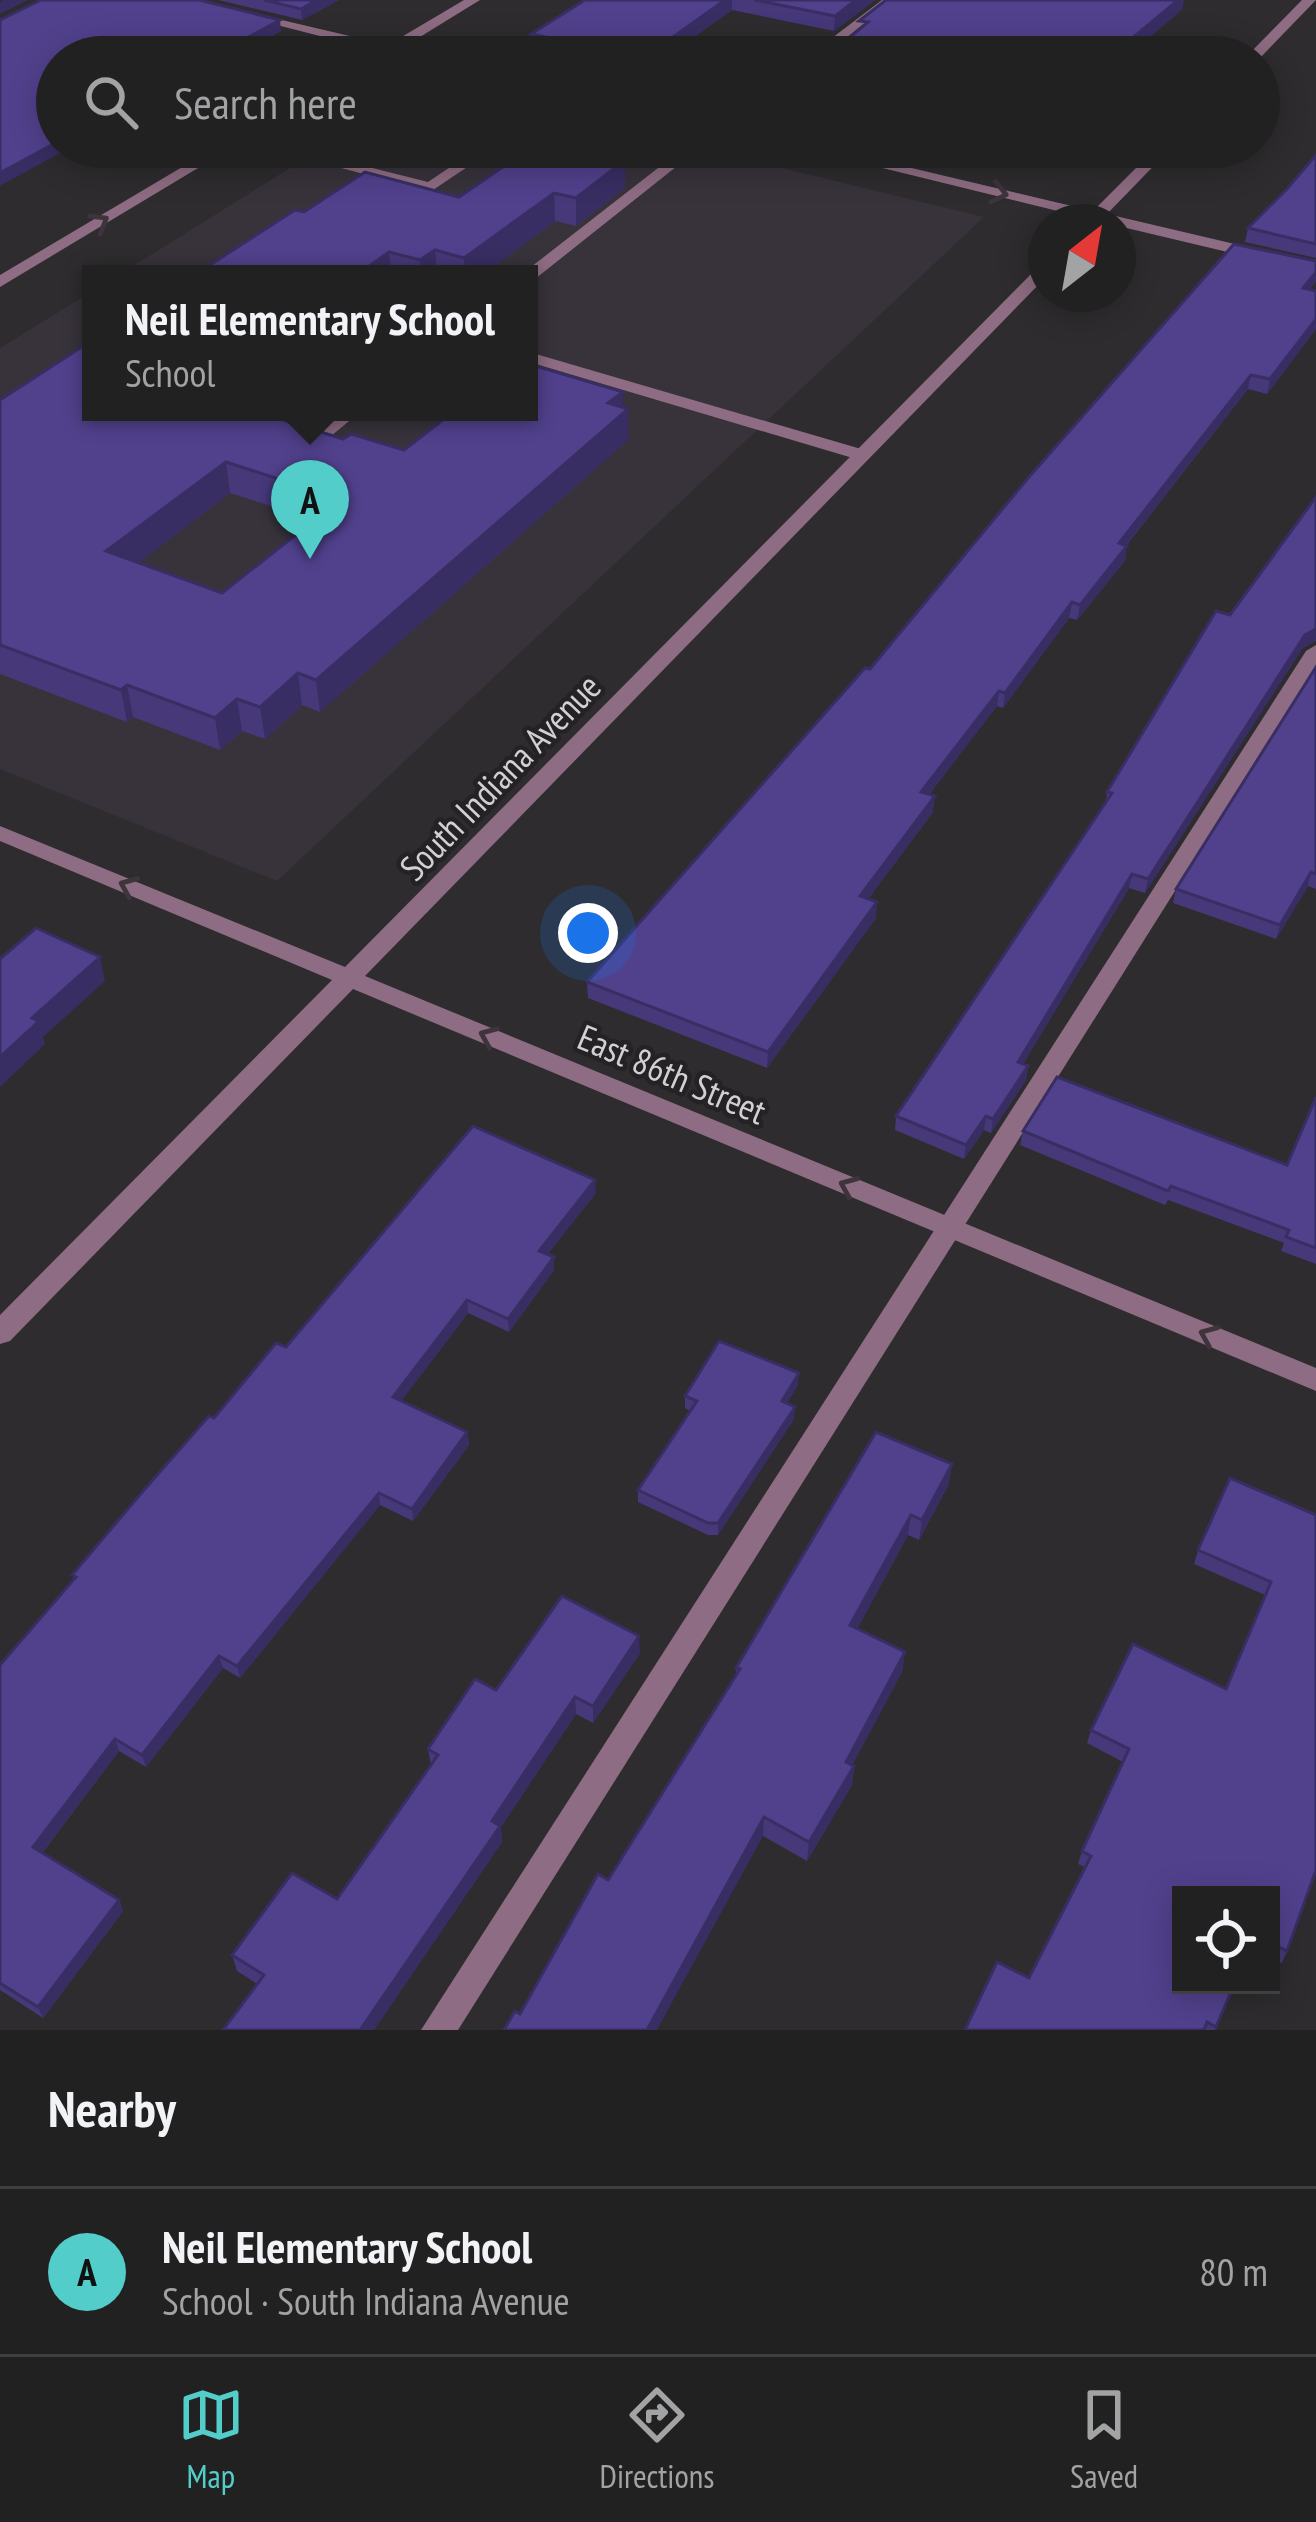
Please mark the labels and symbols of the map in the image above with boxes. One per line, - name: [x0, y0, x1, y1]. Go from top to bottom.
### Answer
- one-way arrow: [989, 179, 1009, 204]
- north arrow: [1028, 204, 1136, 312]
- one-way arrow: [88, 214, 109, 236]
- pin: A: [271, 460, 349, 559]
- street label: South Indiana Avenue: [389, 663, 610, 890]
- one-way arrow: [118, 876, 139, 900]
- your location: [558, 903, 618, 963]
- street label: East 86th Street: [571, 1013, 773, 1134]
- one-way arrow: [478, 1026, 499, 1050]
- one-way arrow: [838, 1176, 859, 1200]
- one-way arrow: [1199, 1325, 1220, 1349]

